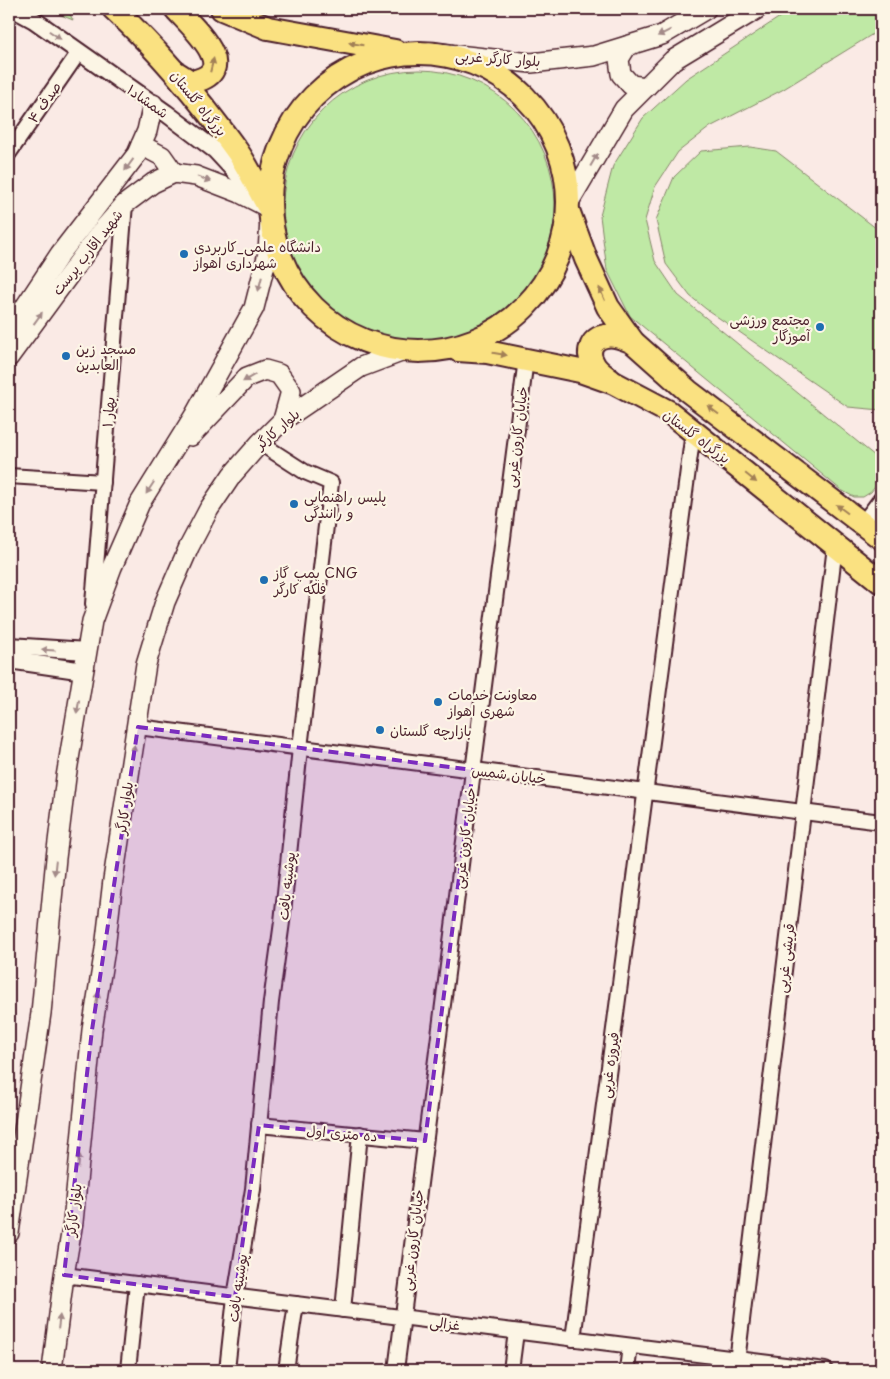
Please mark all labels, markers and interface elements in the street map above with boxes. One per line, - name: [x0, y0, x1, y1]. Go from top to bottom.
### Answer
- one-way arrow: [657, 29, 671, 37]
- one-way arrow: [48, 30, 62, 40]
- one-way arrow: [347, 39, 363, 47]
- street label: بلوار کارگر غربی: [455, 45, 541, 71]
- one-way arrow: [208, 57, 216, 73]
- street label: بزرگراه گلستان: [166, 65, 232, 141]
- street label: صدف ۴: [22, 77, 66, 127]
- street label: شمشاد۱: [123, 79, 173, 123]
- one-way arrow: [590, 154, 599, 167]
- one-way arrow: [124, 159, 134, 172]
- one-way arrow: [197, 175, 212, 183]
- street label: شهید اقارب پرست: [47, 205, 127, 299]
- place label: دانشگاه علمی_کاربردی شهرداری اهواز: [193, 236, 321, 273]
- marker: دانشگاه علمی_کاربردی شهرداری اهواز: [178, 248, 190, 260]
- one-way arrow: [256, 277, 264, 292]
- one-way arrow: [598, 287, 606, 301]
- place label: مجتمع ورزشی آموزگار: [730, 309, 811, 346]
- one-way arrow: [32, 312, 43, 325]
- marker: مجتمع ورزشی آموزگار: [814, 321, 826, 333]
- place label: مسجد زین العابدین: [76, 338, 136, 375]
- marker: مسجد زین العابدین: [60, 350, 72, 362]
- one-way arrow: [492, 351, 508, 359]
- one-way arrow: [242, 373, 256, 382]
- street label: خیابان کارون غربی: [499, 385, 533, 489]
- street label: بهار ۱: [96, 396, 120, 428]
- street label: بلوار کارگر: [249, 404, 304, 455]
- street label: بزرگراه گلستان: [659, 404, 735, 468]
- one-way arrow: [707, 405, 720, 416]
- one-way arrow: [744, 473, 757, 484]
- one-way arrow: [145, 481, 154, 495]
- place label: پلیس راهنمایی و رانندگی: [304, 486, 386, 523]
- marker: پلیس راهنمایی و رانندگی: [288, 498, 300, 510]
- one-way arrow: [835, 504, 849, 514]
- place label: پمپ گاز CNG فلکه کارگر: [273, 562, 358, 599]
- marker: پمپ گاز CNG فلکه کارگر: [258, 574, 270, 586]
- one-way arrow: [39, 645, 55, 653]
- place label: معاونت خدمات شهری اهواز: [447, 684, 537, 721]
- marker: معاونت خدمات شهری اهواز: [432, 696, 444, 708]
- one-way arrow: [73, 699, 81, 715]
- place label: بازارچه گلستان: [390, 720, 472, 741]
- marker: بازارچه گلستان: [374, 724, 386, 736]
- one-way arrow: [130, 744, 138, 760]
- street label: خیابان شمس: [471, 759, 547, 789]
- street label: بلوار کارگر: [110, 780, 138, 837]
- street label: خیابان کارون غربی: [447, 786, 481, 890]
- street label: پوشینه بافت: [272, 851, 300, 921]
- one-way arrow: [51, 860, 59, 876]
- street label: قریشی غربی: [770, 922, 800, 994]
- one-way arrow: [93, 991, 101, 1007]
- street label: فیروزه غربی: [594, 1030, 624, 1100]
- street label: ده متری اول: [306, 1119, 378, 1147]
- one-way arrow: [75, 1152, 83, 1168]
- street label: بلوار کارگر: [59, 1182, 87, 1239]
- street label: خیابان کارون غربی: [395, 1188, 429, 1292]
- street label: پوشینه بافت: [222, 1253, 252, 1323]
- street label: غزالی: [429, 1311, 461, 1335]
- one-way arrow: [55, 1314, 63, 1330]

